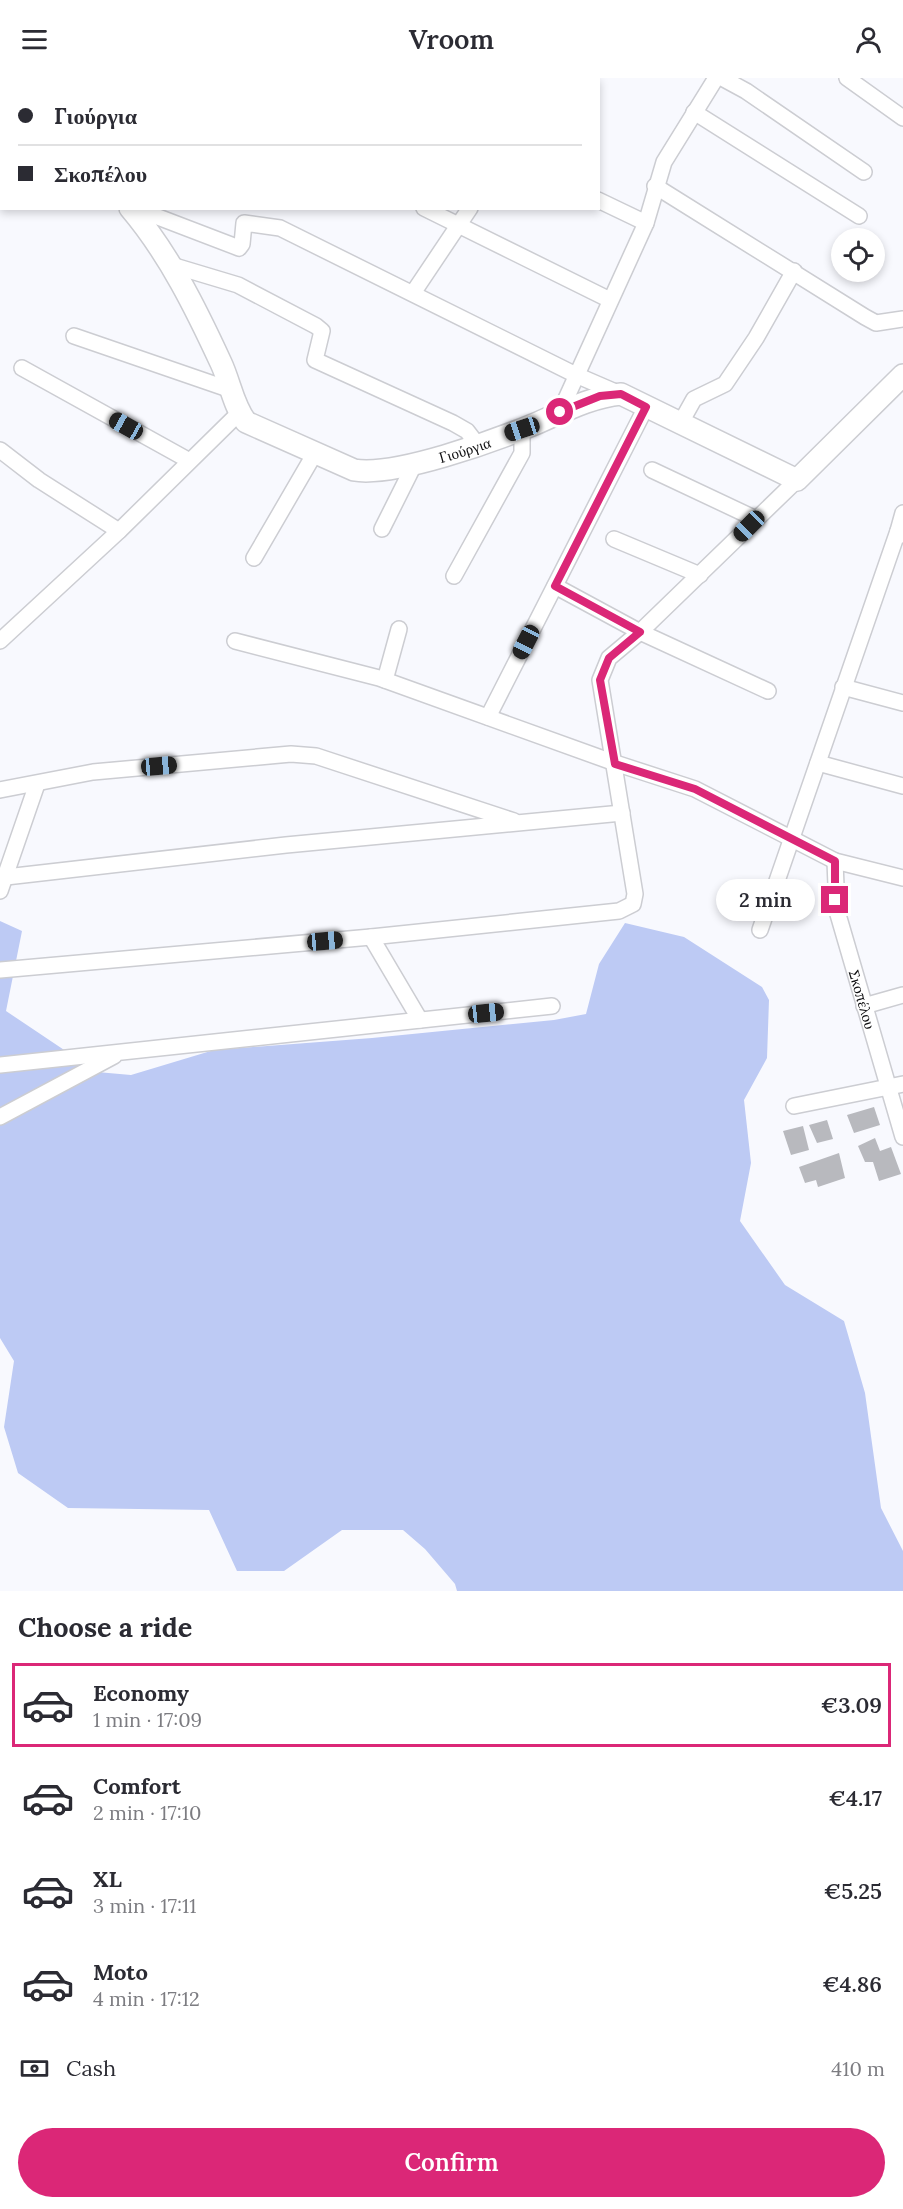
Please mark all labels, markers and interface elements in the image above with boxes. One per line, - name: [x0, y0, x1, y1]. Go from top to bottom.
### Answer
- text: Vroom: [409, 22, 494, 56]
- icon: menu: [18, 23, 51, 56]
- icon: person: [852, 23, 885, 56]
- text: Γιούργια: [54, 102, 137, 130]
- text: Σκοπέλου: [54, 160, 147, 188]
- map controls: [831, 228, 885, 282]
- button: locate: [831, 228, 885, 282]
- route start: [546, 398, 573, 425]
- car: [106, 409, 146, 443]
- car: [502, 415, 542, 443]
- street label: Γιούργια: [436, 432, 493, 467]
- car: [730, 507, 768, 545]
- car: [510, 622, 542, 662]
- car: [140, 755, 178, 777]
- callout: 2 min: [715, 879, 814, 921]
- route end: [821, 886, 848, 913]
- text: 2 min: [739, 887, 792, 912]
- car: [306, 930, 344, 952]
- street label: Σκοπέλου: [845, 967, 880, 1031]
- car: [467, 1002, 505, 1024]
- text: Choose a ride: [18, 1610, 192, 1644]
- icon: car: [21, 1678, 75, 1732]
- text: Economy: [93, 1679, 189, 1707]
- text: €3.09: [821, 1691, 882, 1719]
- text: 1 min · 17:09: [93, 1707, 202, 1732]
- icon: car: [21, 1771, 75, 1825]
- text: Comfort: [93, 1772, 181, 1800]
- text: €4.17: [828, 1784, 882, 1812]
- text: 2 min · 17:10: [93, 1800, 201, 1825]
- icon: car: [21, 1864, 75, 1918]
- text: XL: [93, 1865, 122, 1893]
- text: €5.25: [824, 1877, 882, 1905]
- text: 3 min · 17:11: [93, 1893, 197, 1918]
- icon: car: [21, 1957, 75, 2011]
- text: Moto: [93, 1958, 148, 1986]
- text: €4.86: [822, 1970, 882, 1998]
- text: 4 min · 17:12: [93, 1986, 200, 2011]
- icon: cash: [18, 2052, 51, 2085]
- text: Cash: [66, 2054, 116, 2082]
- text: 410 m: [831, 2056, 885, 2081]
- button: Confirm: [18, 2128, 885, 2197]

